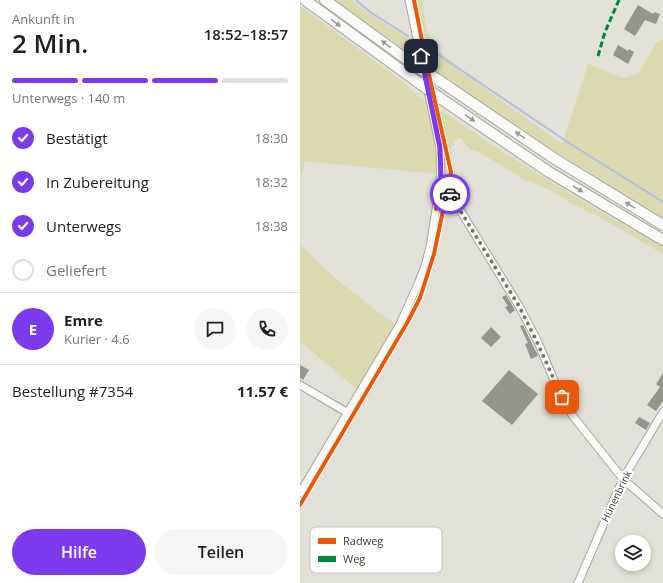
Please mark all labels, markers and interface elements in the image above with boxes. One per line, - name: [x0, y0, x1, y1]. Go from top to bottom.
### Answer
- text: Ankunft in: [12, 10, 75, 28]
- one-way arrow: [331, 19, 341, 27]
- text: 18:52–18:57: [204, 24, 288, 44]
- text: 2 Min.: [12, 25, 88, 61]
- pin: [404, 39, 438, 73]
- one-way arrow: [380, 40, 391, 48]
- icon: home: [410, 45, 432, 67]
- text: Unterwegs · 140 m: [12, 89, 125, 107]
- one-way arrow: [464, 114, 475, 122]
- icon: check: [12, 127, 34, 149]
- text: Bestätigt: [46, 128, 108, 148]
- text: 18:30: [255, 129, 288, 147]
- one-way arrow: [514, 132, 525, 139]
- icon: check: [12, 171, 34, 193]
- text: In Zubereitung: [46, 172, 149, 192]
- text: 18:32: [255, 173, 288, 191]
- courier: [430, 174, 470, 214]
- icon: car: [439, 183, 461, 205]
- one-way arrow: [572, 186, 584, 193]
- one-way arrow: [624, 201, 636, 208]
- icon: check: [12, 215, 34, 237]
- text: Unterwegs: [46, 216, 121, 236]
- text: 18:38: [255, 217, 288, 235]
- text: Geliefert: [46, 260, 106, 280]
- button: chat: [194, 308, 236, 350]
- button: phone: [246, 308, 288, 350]
- text: Emre: [64, 310, 103, 330]
- text: E: [29, 319, 37, 339]
- text: Kurier · 4.6: [64, 330, 130, 348]
- pin: [545, 380, 579, 414]
- text: Bestellung #7354: [12, 381, 133, 401]
- text: 11.57 €: [237, 381, 288, 401]
- icon: bag: [551, 386, 573, 408]
- street label: Hünenbrink: [598, 467, 635, 524]
- legend: [310, 527, 442, 573]
- button: Hilfe: [12, 529, 146, 575]
- button: Teilen: [154, 529, 288, 575]
- text: Radweg: [343, 533, 383, 548]
- map controls: [615, 535, 651, 571]
- button: layers: [615, 535, 651, 571]
- text: Weg: [343, 551, 365, 566]

